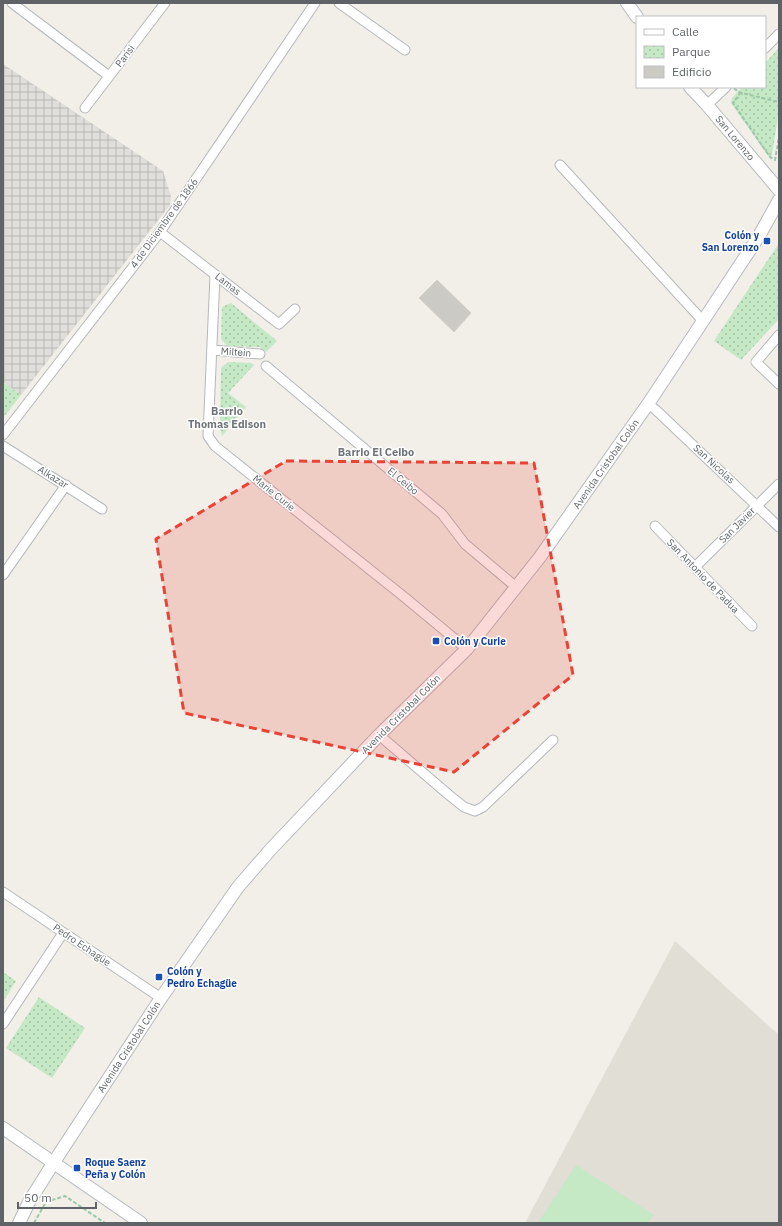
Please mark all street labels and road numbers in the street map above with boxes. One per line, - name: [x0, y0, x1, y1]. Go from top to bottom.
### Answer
- street label: Parisi: [112, 42, 138, 70]
- street label: San Lorenzo: [712, 113, 758, 163]
- street label: 4 de Diciembre de 1866: [127, 176, 201, 270]
- street label: Lamas: [212, 270, 244, 298]
- street label: Miltein: [220, 344, 252, 360]
- street label: Avenida Cristobal Colón: [570, 417, 642, 511]
- street label: San Nicolas: [690, 441, 738, 487]
- street label: Alkazar: [35, 463, 71, 492]
- street label: El Ceibo: [385, 464, 421, 498]
- street label: Marie Curie: [250, 472, 298, 514]
- street label: San Javier: [716, 504, 758, 546]
- street label: San Antonio de Padua: [664, 536, 742, 616]
- street label: Avenida Cristobal Colón: [359, 672, 443, 756]
- street label: Pedro Echagüe: [51, 921, 114, 969]
- street label: Avenida Cristobal Colón: [95, 999, 163, 1095]

